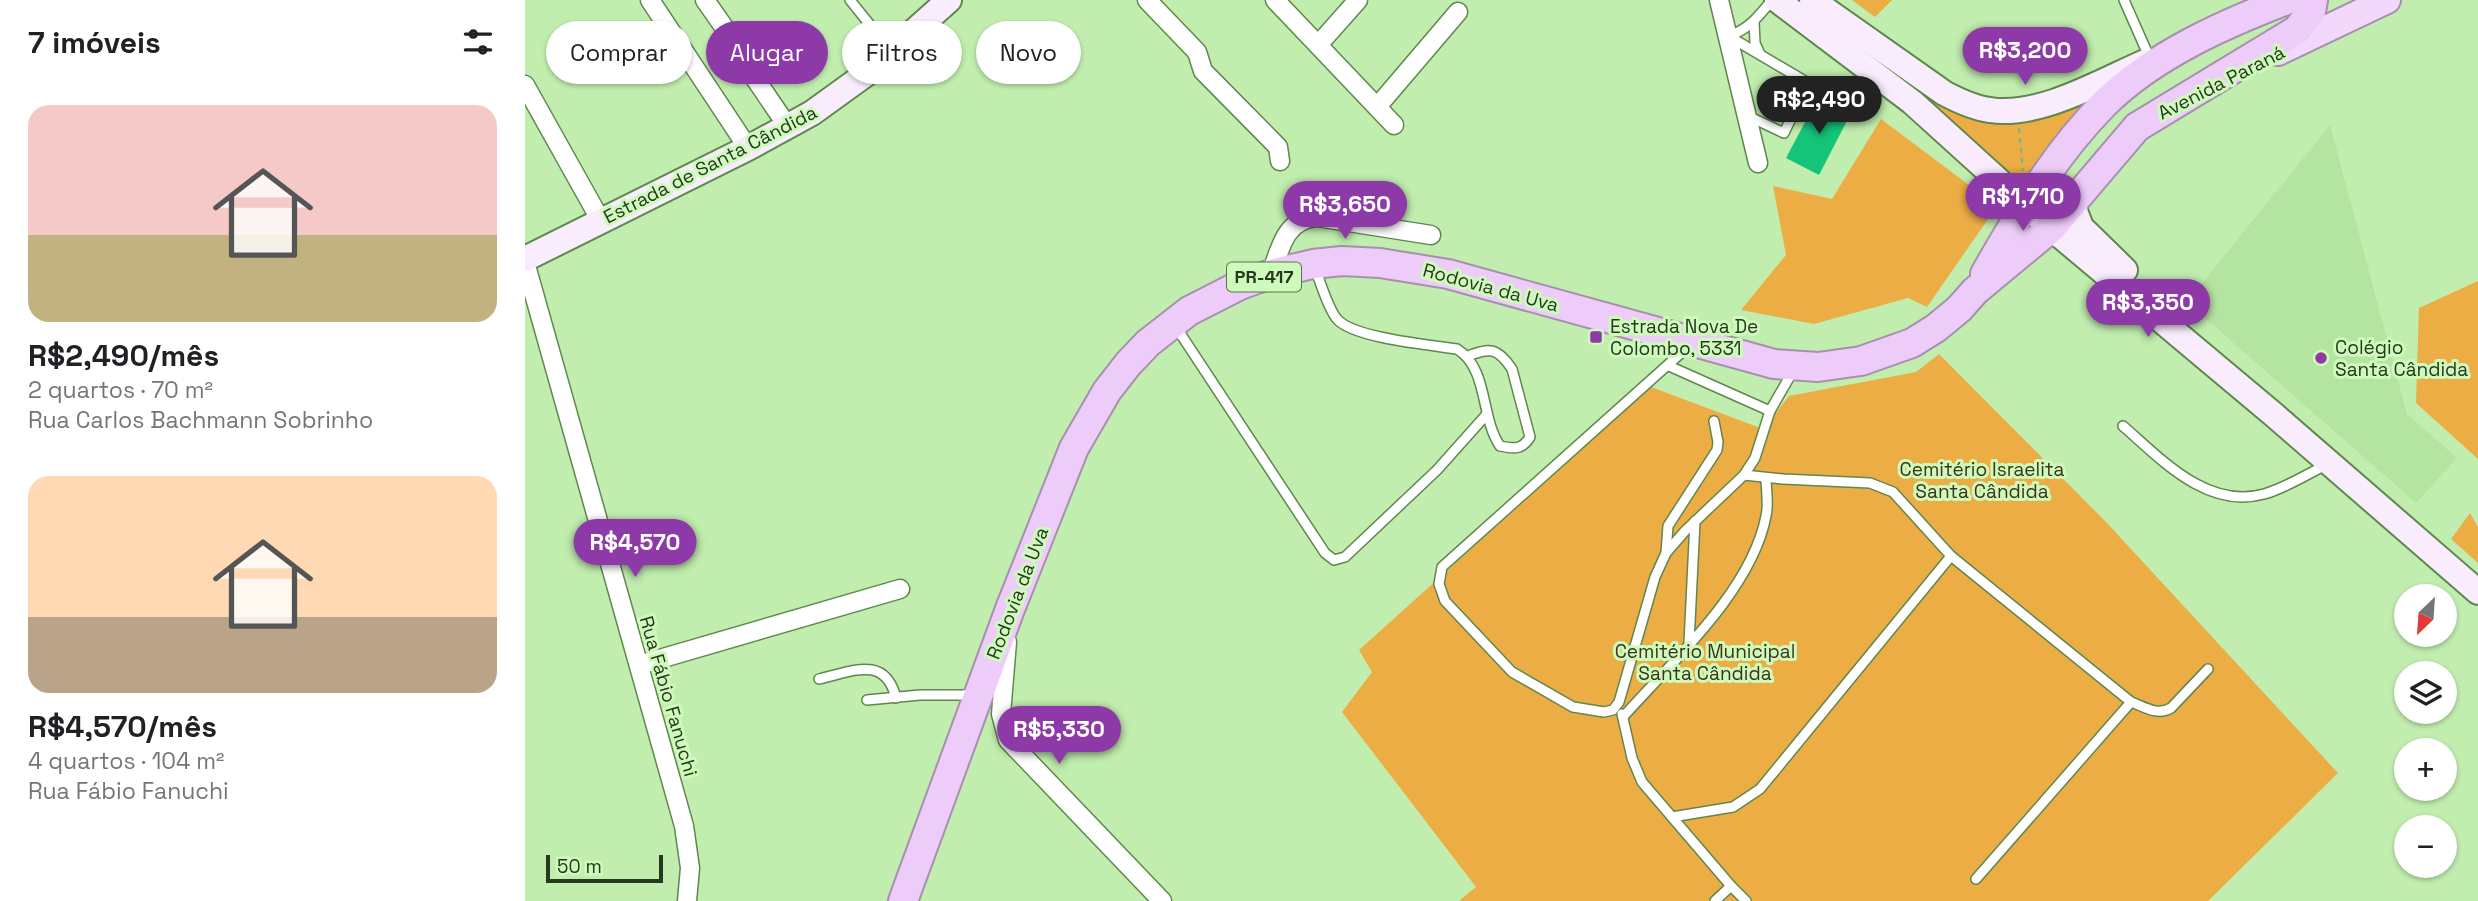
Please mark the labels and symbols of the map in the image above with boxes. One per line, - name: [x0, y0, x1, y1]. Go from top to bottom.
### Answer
- pin: R$3,200: [1960, 28, 2090, 87]
- street label: Avenida Paraná: [2153, 40, 2289, 125]
- pin: R$2,490: [1754, 76, 1884, 136]
- street label: Estrada de Santa Cândida: [599, 100, 821, 229]
- pin: R$1,710: [1958, 174, 2088, 233]
- pin: R$3,650: [1280, 182, 1410, 241]
- street label: Rodovia da Uva: [1420, 257, 1562, 318]
- road number: PR-417: [1227, 262, 1301, 292]
- pin: R$3,350: [2083, 280, 2213, 339]
- place label: Estrada Nova De Colombo, 5331: [1610, 314, 1758, 361]
- marker: Estrada Nova De Colombo, 5331: [1588, 329, 1604, 345]
- place label: Colégio Santa Cândida: [2335, 335, 2468, 382]
- marker: Colégio Santa Cândida: [2313, 350, 2329, 366]
- park label: Cemitério Israelita Santa Cândida: [1900, 457, 2065, 504]
- pin: R$4,570: [570, 520, 700, 579]
- street label: Rodovia da Uva: [981, 523, 1054, 663]
- north arrow: [2394, 584, 2457, 648]
- street label: Rua Fábio Fanuchi: [634, 613, 703, 779]
- park label: Cemitério Municipal Santa Cândida: [1615, 639, 1795, 686]
- pin: R$5,330: [994, 706, 1124, 766]
- scale bar: [546, 852, 663, 884]

